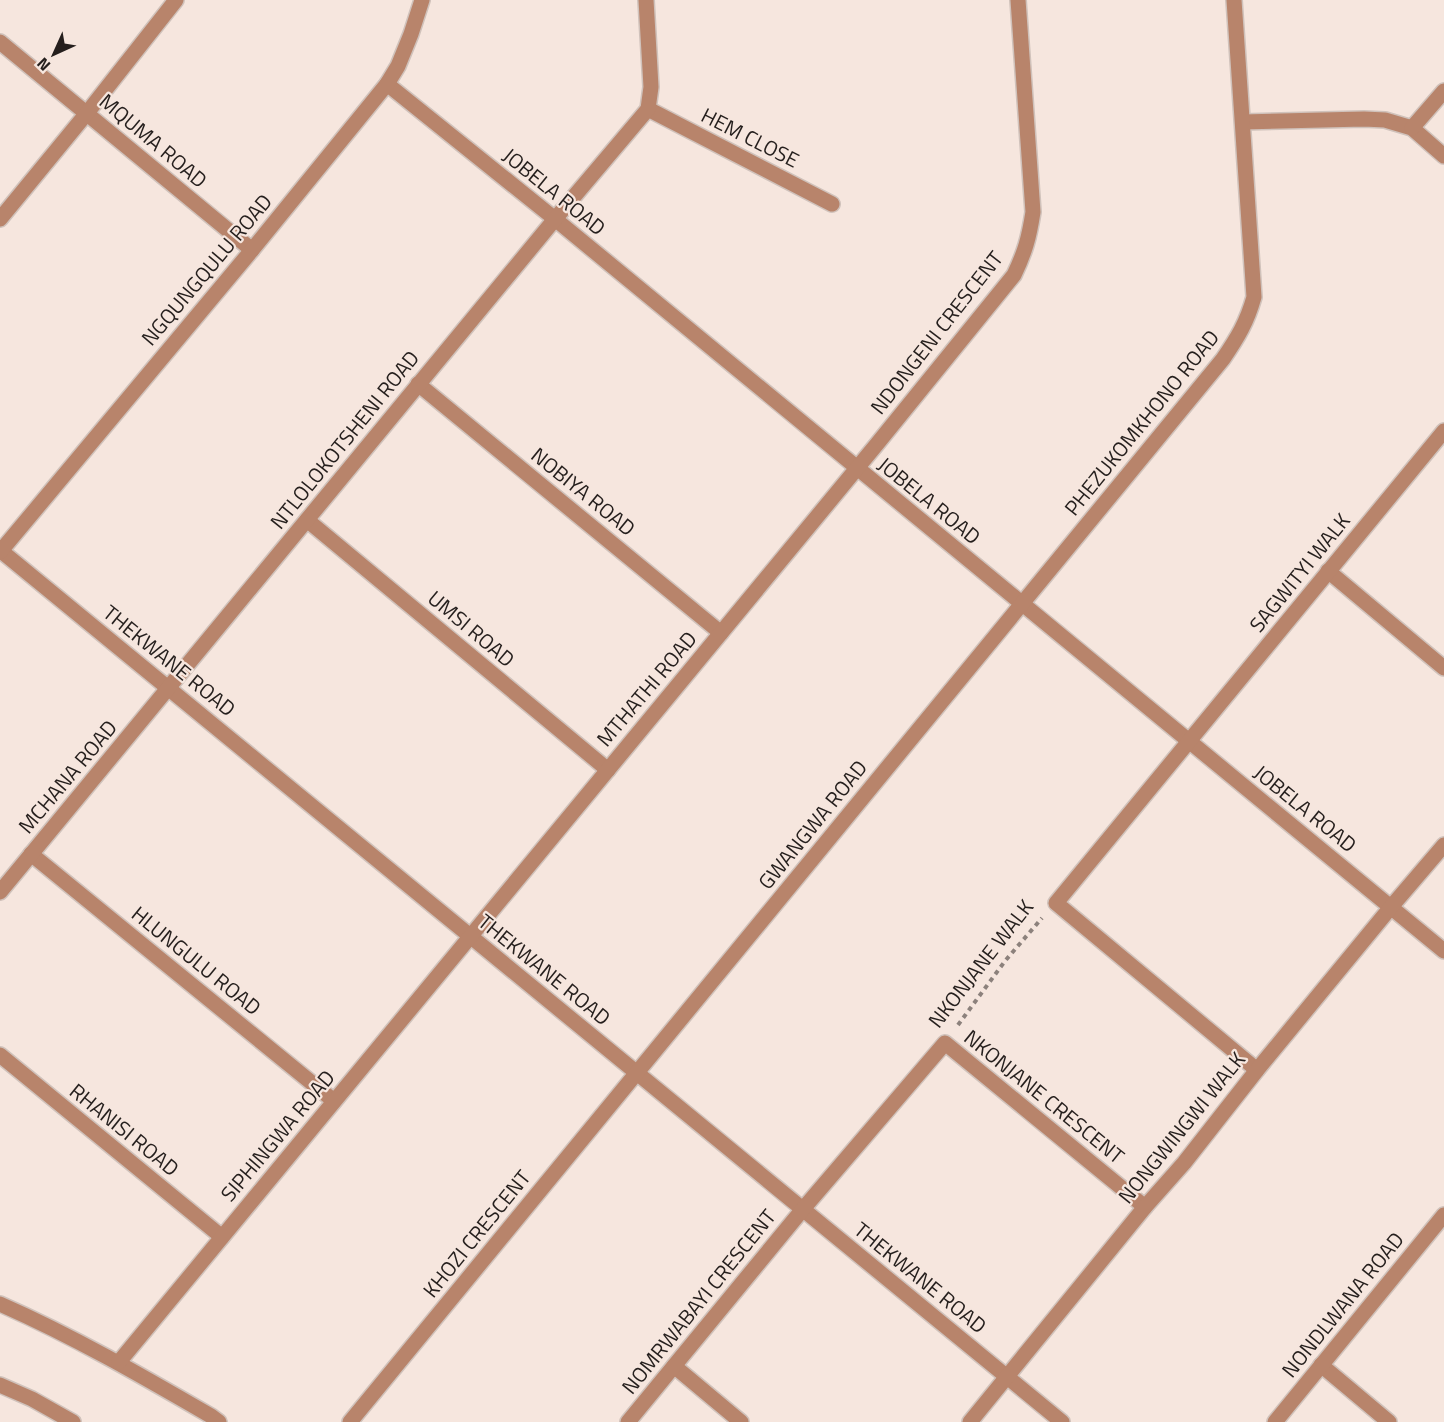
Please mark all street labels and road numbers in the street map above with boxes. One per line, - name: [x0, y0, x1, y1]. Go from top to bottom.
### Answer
- street label: MQUMA ROAD: [93, 85, 215, 195]
- street label: HEM CLOSE: [696, 99, 805, 175]
- street label: JOBELA ROAD: [496, 140, 613, 243]
- street label: NGQUNGQULU ROAD: [133, 186, 279, 352]
- street label: NDONGENI CRESCENT: [862, 244, 1010, 421]
- street label: PHEZUKOMKHONO ROAD: [1056, 322, 1226, 522]
- street label: NTLOLOKOTSHENI ROAD: [262, 343, 427, 536]
- street label: NOBIYA ROAD: [525, 439, 643, 543]
- street label: JOBELA ROAD: [871, 449, 988, 552]
- street label: SAGWITYI WALK: [1241, 506, 1357, 639]
- street label: UMSI ROAD: [421, 582, 522, 674]
- street label: THEKWANE ROAD: [96, 597, 243, 724]
- street label: MTHATHI ROAD: [588, 624, 704, 753]
- street label: MCHANA ROAD: [10, 713, 124, 840]
- street label: GWANGWA ROAD: [750, 753, 875, 896]
- street label: JOBELA ROAD: [1247, 757, 1364, 860]
- street label: NKONJANE WALK: [920, 892, 1041, 1034]
- street label: HLUNGULU ROAD: [125, 898, 268, 1023]
- street label: THEKWANE ROAD: [471, 906, 618, 1033]
- street label: NKONJANE CRESCENT: [958, 1021, 1132, 1171]
- street label: NONGWINGWI WALK: [1110, 1045, 1253, 1210]
- street label: SIPHINGWA ROAD: [212, 1063, 342, 1208]
- street label: RHANISI ROAD: [63, 1075, 186, 1183]
- street label: KHOZI CRESCENT: [415, 1162, 538, 1304]
- street label: NOMRWABAYI CRESCENT: [613, 1202, 783, 1401]
- street label: THEKWANE ROAD: [847, 1214, 994, 1341]
- street label: NONDLWANA ROAD: [1273, 1225, 1411, 1384]

